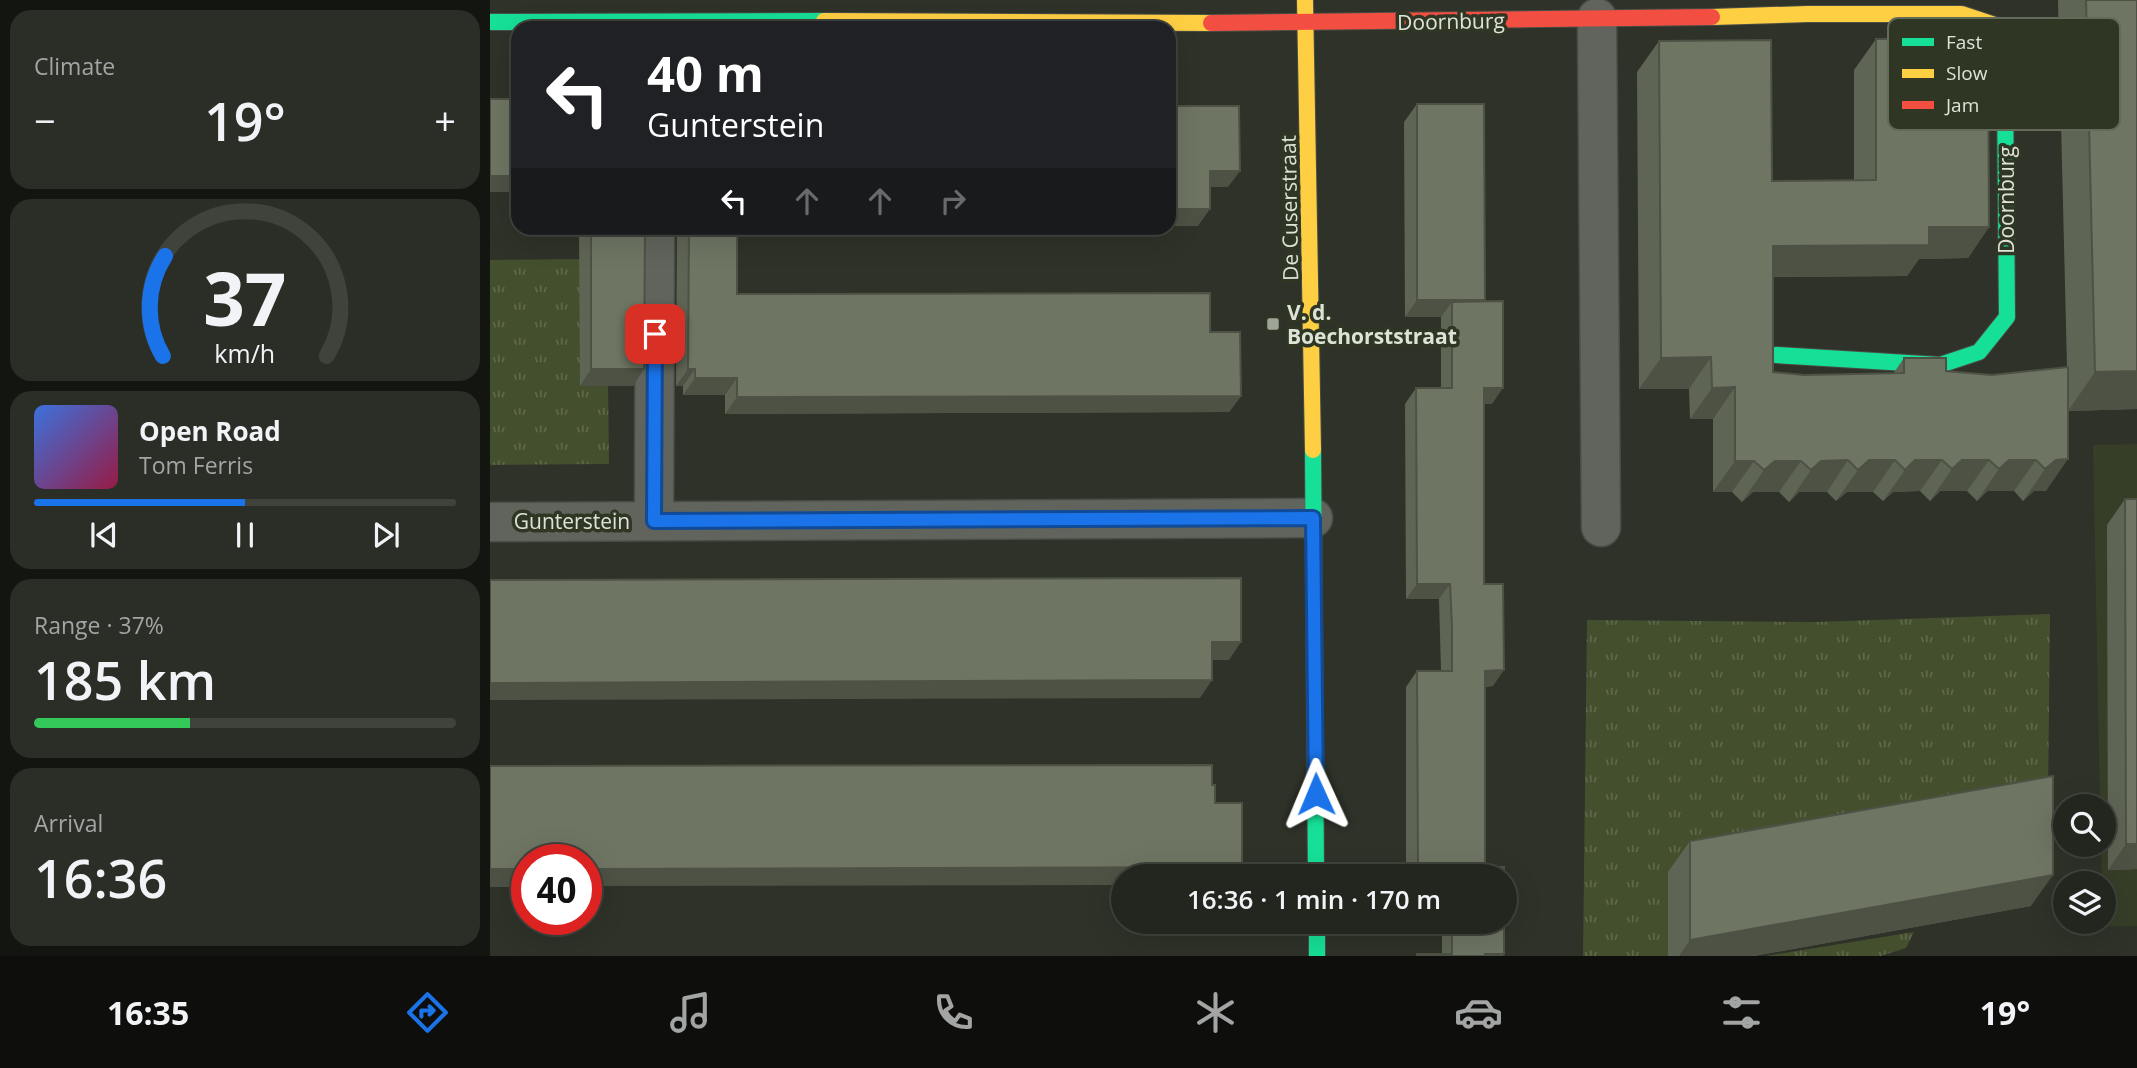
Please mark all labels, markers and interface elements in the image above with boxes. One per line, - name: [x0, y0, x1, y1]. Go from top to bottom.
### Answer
- street label: Doornburg: [1397, 6, 1505, 36]
- legend: [1888, 18, 2120, 130]
- text: Fast: [1946, 29, 1982, 55]
- text: 40 m: [647, 40, 764, 106]
- icon: left: [532, 49, 623, 140]
- text: Climate: [34, 50, 115, 82]
- text: Slow: [1946, 60, 1988, 86]
- text: 19°: [204, 85, 286, 156]
- text: Jam: [1944, 92, 1979, 118]
- text: −: [34, 94, 56, 146]
- text: +: [434, 94, 456, 146]
- text: Gunterstein: [647, 103, 824, 146]
- street label: De Cuserstraat: [1274, 135, 1304, 281]
- street label: Doornburg: [1992, 146, 2020, 254]
- icon: left: [715, 182, 753, 220]
- icon: ahead: [788, 182, 826, 220]
- icon: ahead: [861, 182, 899, 220]
- icon: right: [934, 182, 972, 220]
- text: 37: [203, 248, 287, 347]
- place label: V. d. Boechorststraat: [1287, 298, 1457, 350]
- pin: [625, 304, 685, 364]
- icon: arrive: [636, 315, 674, 353]
- marker: V. d. Boechorststraat: [1265, 316, 1281, 332]
- text: km/h: [215, 335, 275, 369]
- text: Open Road: [139, 413, 281, 449]
- text: Tom Ferris: [139, 449, 253, 481]
- street label: Gunterstein: [514, 507, 630, 535]
- icon: previous: [85, 516, 123, 554]
- icon: pause: [226, 516, 264, 554]
- icon: next: [367, 516, 405, 554]
- text: Range · 37%: [34, 609, 164, 641]
- text: 185 km: [34, 644, 216, 715]
- position arrow: [1279, 757, 1353, 831]
- map controls: [2053, 794, 2116, 934]
- button: search: [2053, 794, 2116, 857]
- text: Arrival: [34, 807, 103, 839]
- text: 16:36: [34, 842, 167, 913]
- speed limit sign: 40: [511, 844, 602, 935]
- button: layers: [2053, 871, 2116, 934]
- text: 16:36 · 1 min · 170 m: [1187, 881, 1441, 917]
- icon: directions: [403, 988, 452, 1037]
- icon: music: [666, 988, 715, 1037]
- icon: phone: [929, 988, 978, 1037]
- icon: climate: [1191, 988, 1240, 1037]
- icon: car: [1454, 988, 1503, 1037]
- icon: filters: [1717, 988, 1766, 1037]
- text: 16:35: [107, 991, 189, 1034]
- text: 19°: [1980, 991, 2030, 1034]

